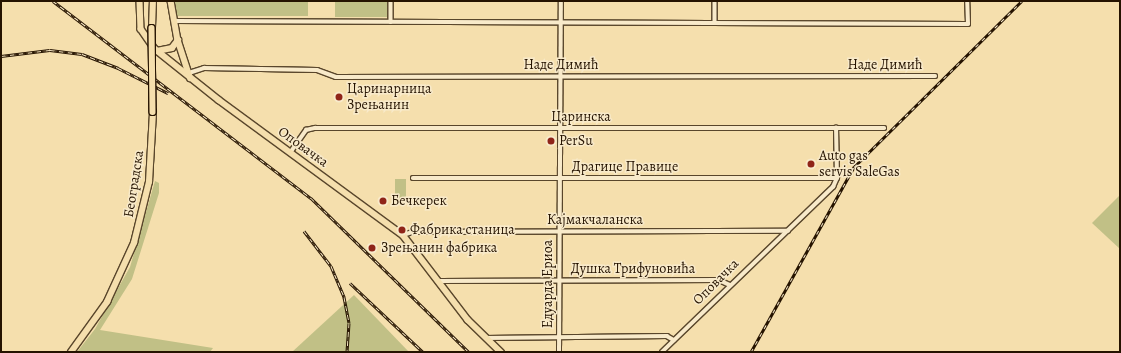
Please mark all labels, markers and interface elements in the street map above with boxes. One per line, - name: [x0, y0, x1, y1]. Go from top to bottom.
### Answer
- street label: Наде Димић: [524, 57, 598, 73]
- street label: Наде Димић: [848, 57, 922, 73]
- place label: Царинарница Зрењанин: [347, 81, 432, 114]
- marker: Царинарница Зрењанин: [334, 92, 344, 102]
- street label: Царинска: [551, 109, 611, 125]
- street label: Оповачка: [275, 123, 331, 171]
- place label: PerSu: [559, 133, 593, 149]
- marker: PerSu: [546, 136, 556, 146]
- place label: Auto gas servis SaleGas: [819, 148, 900, 180]
- street label: Београдска: [120, 149, 148, 219]
- street label: Драгице Правице: [572, 159, 678, 175]
- marker: Auto gas servis SaleGas: [806, 159, 816, 169]
- place label: Бечкерек: [391, 193, 447, 209]
- marker: Бечкерек: [378, 196, 388, 206]
- street label: Кајмакчаланска: [547, 212, 643, 228]
- place label: Фабрика станица: [410, 222, 515, 238]
- marker: Фабрика станица: [397, 225, 407, 235]
- place label: Зрењанин фабрика: [381, 240, 497, 256]
- street label: Едуарда Ериоа: [540, 240, 556, 328]
- marker: Зрењанин фабрика: [366, 242, 378, 254]
- street label: Оповачка: [690, 256, 742, 308]
- street label: Душка Трифуновића: [571, 261, 695, 277]

